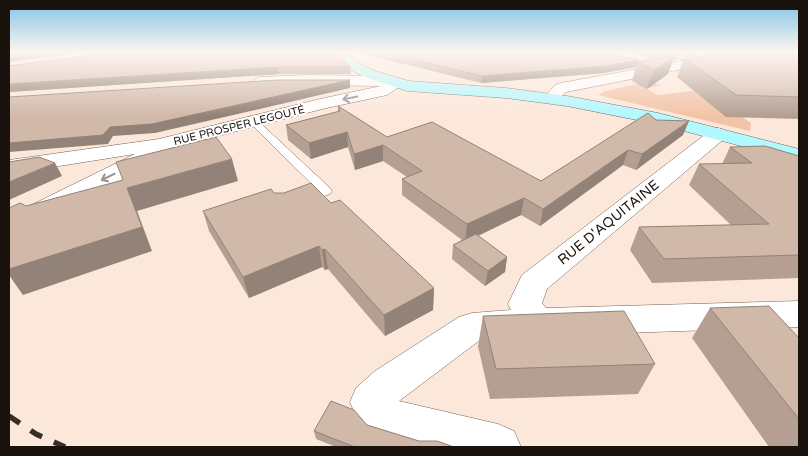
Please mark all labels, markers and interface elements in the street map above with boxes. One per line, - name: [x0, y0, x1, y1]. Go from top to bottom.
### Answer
- one-way arrow: [342, 94, 358, 103]
- street label: RUE PROSPER LEGOUTÉ: [172, 102, 306, 148]
- one-way arrow: [101, 173, 116, 182]
- street label: RUE D'AQUITAINE: [554, 176, 662, 268]

